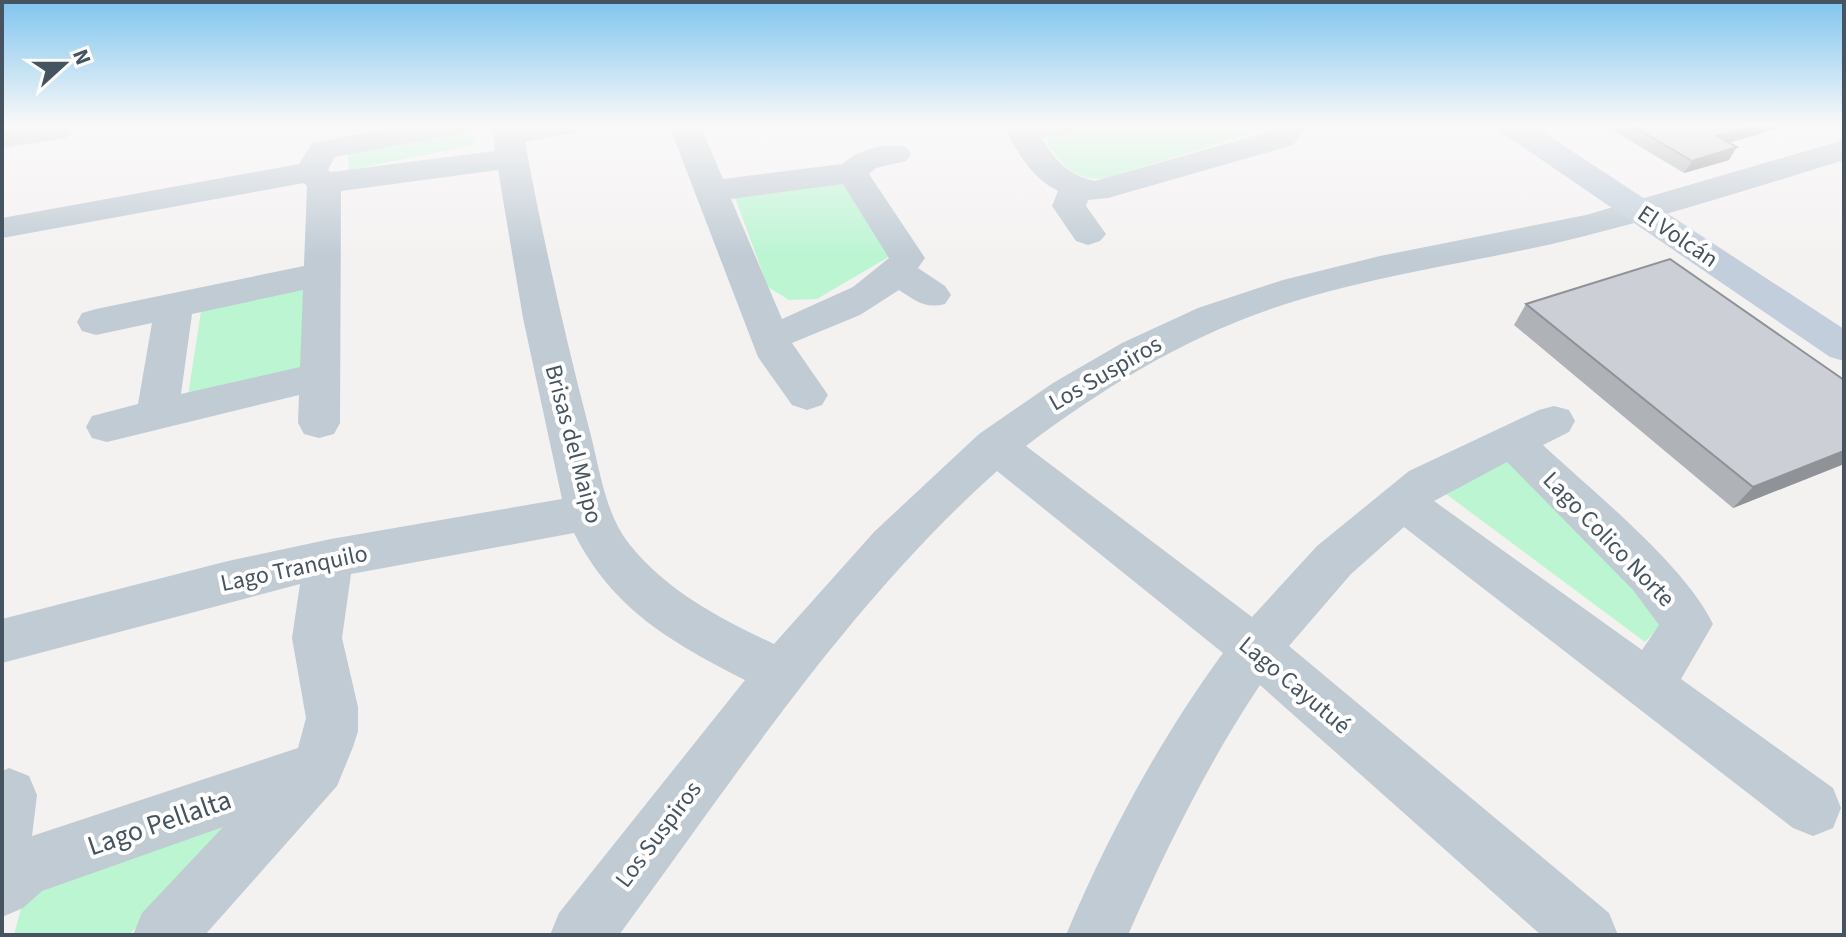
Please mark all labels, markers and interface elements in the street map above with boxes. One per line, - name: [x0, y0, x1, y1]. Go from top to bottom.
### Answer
- north arrow: [24, 24, 104, 104]
- text: N: [64, 45, 99, 70]
- street label: El Volcán: [1630, 197, 1725, 276]
- street label: Los Suspiros: [1042, 327, 1168, 420]
- street label: Brisas del Maipo: [535, 361, 612, 528]
- street label: Lago Colico Norte: [1535, 464, 1683, 615]
- street label: Lago Tranquilo: [217, 536, 371, 601]
- street label: Lago Cayutué: [1231, 628, 1358, 743]
- street label: Los Suspiros: [607, 774, 710, 895]
- street label: Lago Pellalta: [82, 780, 237, 866]

